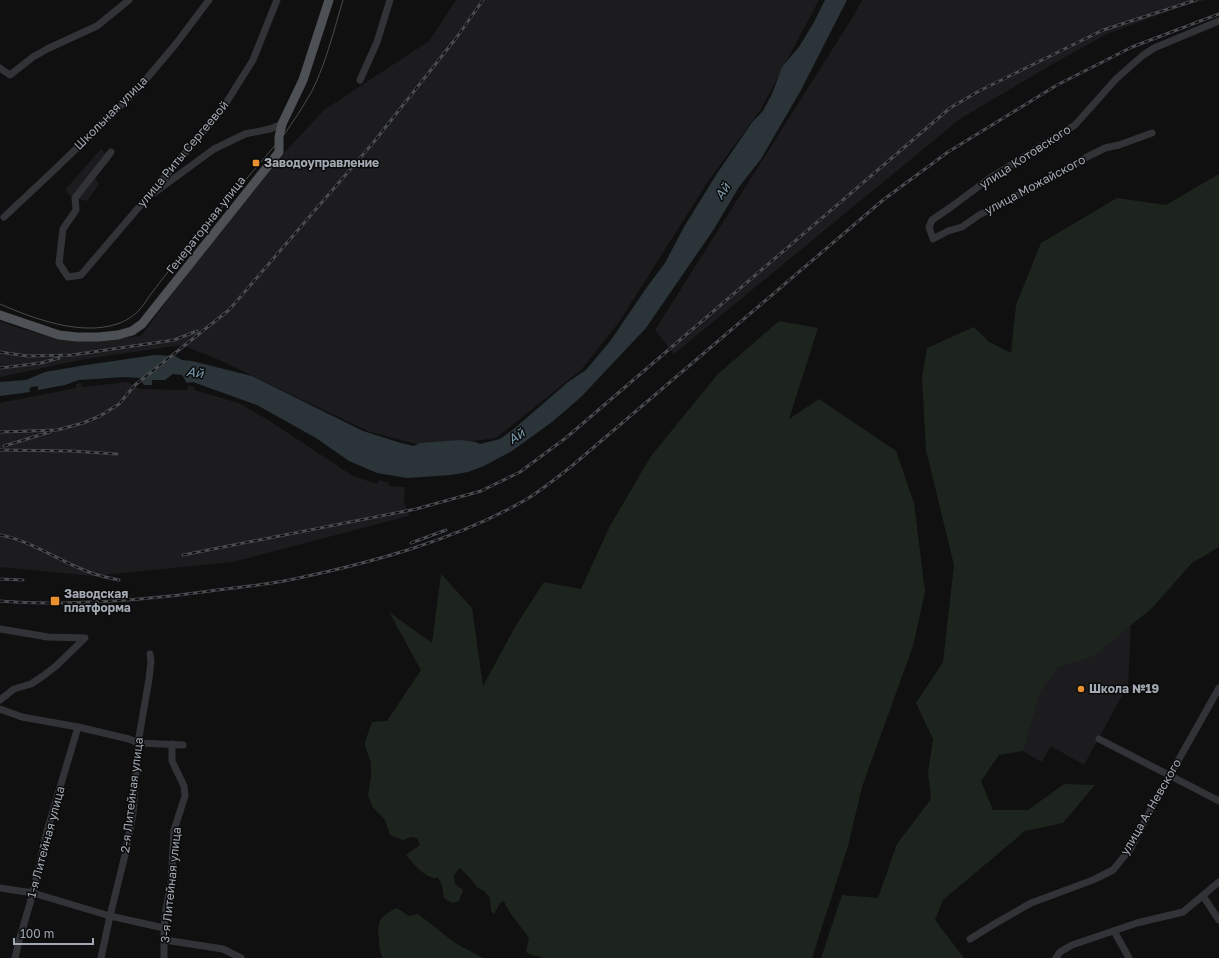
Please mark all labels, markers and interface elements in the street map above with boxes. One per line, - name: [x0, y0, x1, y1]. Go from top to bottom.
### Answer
- street label: Школьная улица: [71, 73, 151, 153]
- street label: улица Риты Сергеевой: [134, 97, 231, 210]
- street label: улица Котовского: [976, 121, 1073, 192]
- street label: улица Можайского: [982, 152, 1088, 217]
- place label: Заводоуправление: [264, 155, 379, 170]
- marker: Заводоуправление: [251, 158, 261, 168]
- street label: Генераторная улица: [163, 173, 248, 277]
- water label: Ай: [711, 179, 734, 202]
- water label: Ай: [186, 363, 205, 381]
- water label: Ай: [505, 424, 528, 447]
- place label: Заводская платформа: [64, 586, 131, 615]
- marker: Заводская платформа: [49, 595, 61, 607]
- place label: Школа №19: [1089, 681, 1159, 696]
- marker: Школа №19: [1076, 684, 1086, 694]
- street label: 2-я Литейная улица: [117, 736, 146, 854]
- street label: улица А. Невского: [1117, 756, 1184, 858]
- street label: 1-я Литейная улица: [23, 784, 68, 899]
- street label: 3-я Литейная улица: [157, 826, 184, 944]
- scale bar: [14, 920, 93, 946]
- text: 100 m: [20, 926, 54, 941]

